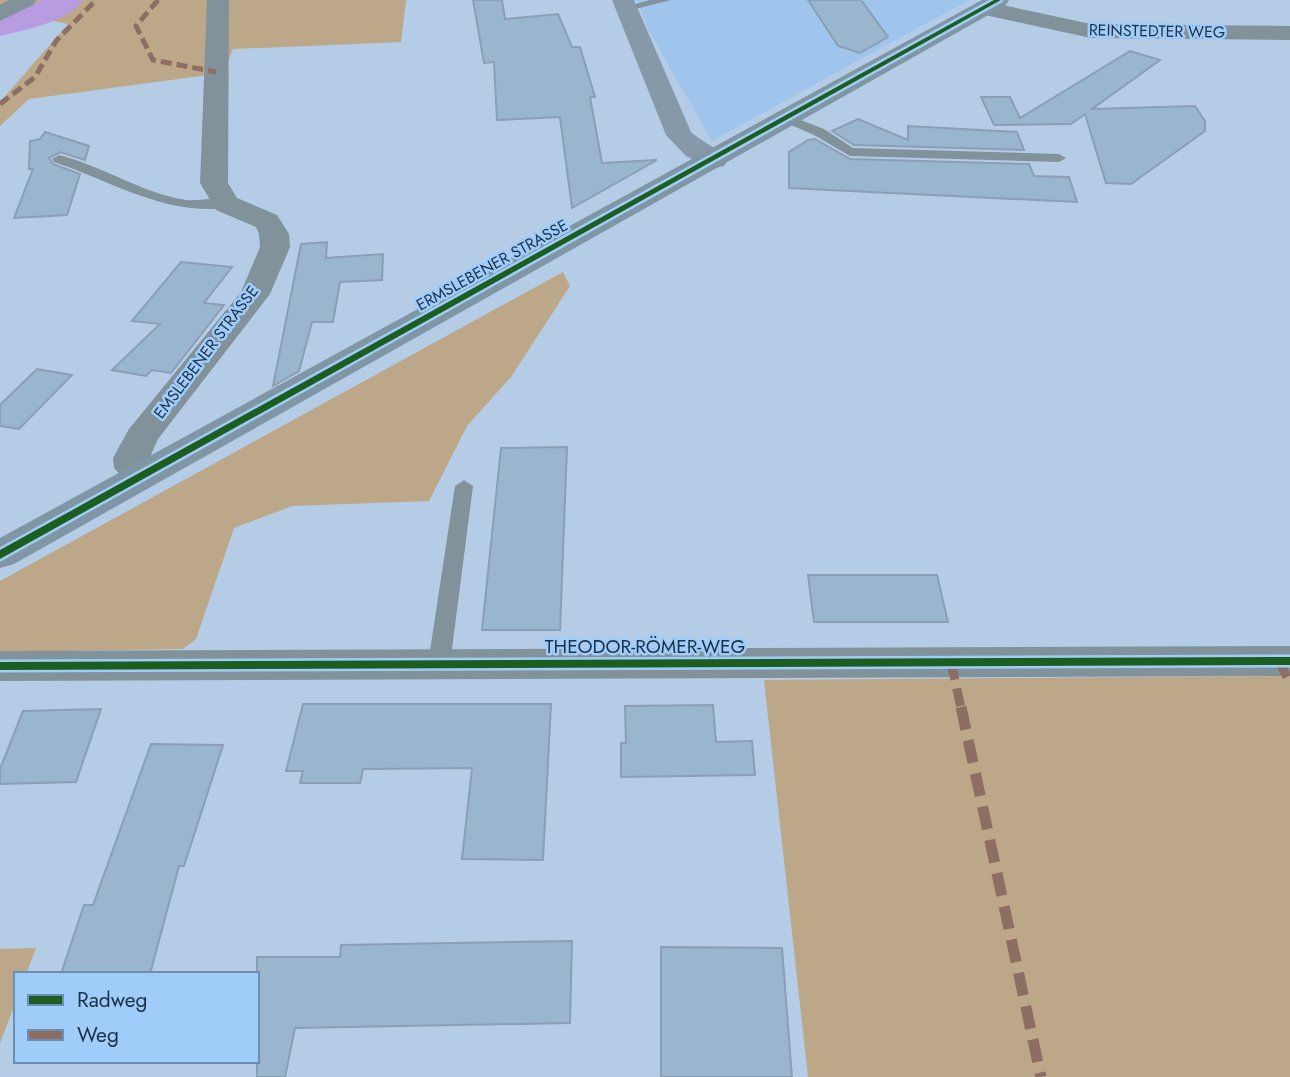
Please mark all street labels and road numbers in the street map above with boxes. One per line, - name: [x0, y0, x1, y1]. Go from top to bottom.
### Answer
- street label: REINSTEDTER WEG: [1089, 18, 1225, 44]
- street label: ERMSLEBENER STRASSE: [412, 214, 572, 316]
- street label: EMSLEBENER STRASSE: [148, 281, 264, 423]
- street label: THEODOR-RÖMER-WEG: [545, 633, 745, 660]

